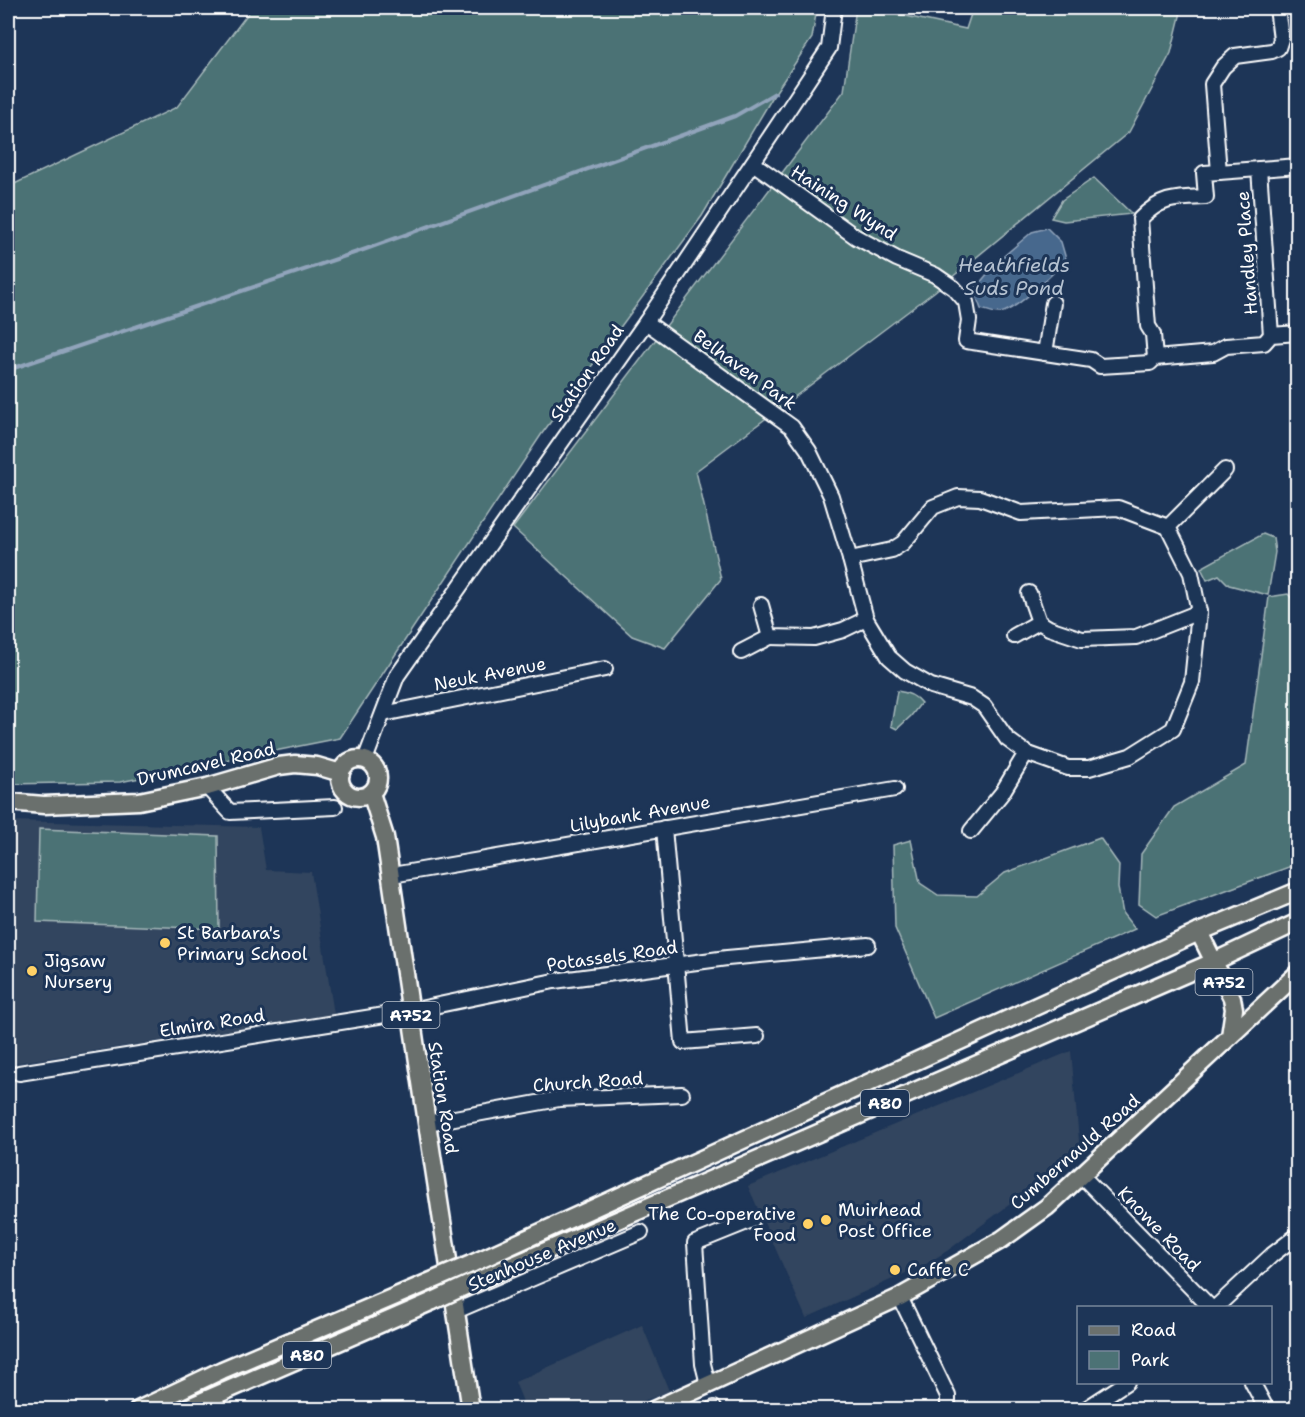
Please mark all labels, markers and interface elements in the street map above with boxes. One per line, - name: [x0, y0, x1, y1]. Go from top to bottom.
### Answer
- street label: Haining Wynd: [786, 160, 902, 246]
- street label: Handley Place: [1231, 190, 1263, 316]
- water label: Heathfields Suds Pond: [958, 252, 1070, 301]
- street label: Station Road: [545, 320, 629, 426]
- street label: Belhaven Park: [688, 324, 802, 416]
- street label: Neuk Avenue: [432, 651, 548, 697]
- street label: Drumcavel Road: [135, 736, 277, 792]
- street label: Lilybank Avenue: [568, 790, 712, 838]
- place label: St Barbara's Primary School: [177, 921, 308, 966]
- street label: Potassels Road: [545, 935, 679, 977]
- marker: St Barbara's Primary School: [158, 936, 172, 950]
- place label: Jigsaw Nursery: [44, 949, 112, 994]
- marker: Jigsaw Nursery: [25, 964, 39, 978]
- road number: A752: [1196, 969, 1252, 995]
- road number: A752: [382, 1002, 440, 1028]
- street label: Elmira Road: [158, 1003, 266, 1043]
- street label: Station Road: [422, 1040, 464, 1156]
- street label: Church Road: [532, 1066, 644, 1098]
- street label: Cumbernauld Road: [1005, 1089, 1145, 1215]
- road number: A80: [861, 1090, 909, 1116]
- street label: Knowe Road: [1112, 1181, 1206, 1277]
- place label: Muirhead Post Office: [838, 1198, 932, 1243]
- place label: The Co-operative Food: [648, 1202, 796, 1247]
- street label: Stenhouse Avenue: [464, 1213, 620, 1297]
- marker: Muirhead Post Office: [819, 1213, 833, 1227]
- marker: The Co-operative Food: [801, 1217, 815, 1231]
- place label: Caffe C: [907, 1258, 969, 1282]
- marker: Caffe C: [888, 1263, 902, 1277]
- legend: [1077, 1306, 1272, 1384]
- text: Road: [1131, 1318, 1176, 1342]
- road number: A80: [283, 1342, 331, 1368]
- text: Park: [1131, 1348, 1170, 1372]

